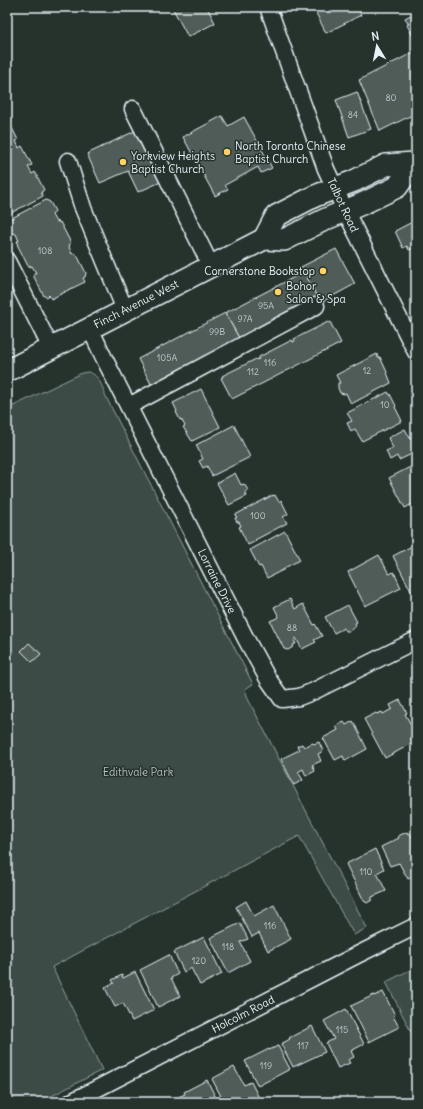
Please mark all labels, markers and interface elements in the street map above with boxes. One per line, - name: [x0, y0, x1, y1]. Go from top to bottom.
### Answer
- north arrow: [357, 26, 397, 66]
- text: N: [370, 29, 380, 44]
- house number: 80: [385, 92, 397, 103]
- house number: 84: [348, 109, 358, 120]
- place label: North Toronto Chinese Baptist Church: [235, 139, 346, 166]
- marker: North Toronto Chinese Baptist Church: [222, 147, 232, 157]
- place label: Yorkview Heights Baptist Church: [131, 149, 215, 176]
- marker: Yorkview Heights Baptist Church: [118, 157, 128, 167]
- street label: Talbot Road: [324, 176, 362, 235]
- house number: 108: [38, 245, 52, 256]
- place label: Cornerstone Bookstop: [204, 264, 315, 278]
- marker: Cornerstone Bookstop: [318, 266, 328, 276]
- street label: Finch Avenue West: [91, 276, 181, 331]
- place label: Bohor Salon & Spa: [286, 279, 346, 306]
- marker: Bohor Salon & Spa: [273, 287, 283, 297]
- house number: 95A: [258, 300, 274, 311]
- house number: 97A: [237, 313, 253, 324]
- house number: 99B: [209, 326, 225, 337]
- house number: 105A: [157, 352, 177, 363]
- house number: 116: [264, 357, 276, 368]
- house number: 12: [363, 365, 371, 376]
- house number: 112: [247, 366, 259, 377]
- house number: 10: [380, 399, 390, 410]
- house number: 100: [250, 510, 266, 521]
- street label: Lorraine Drive: [195, 546, 239, 616]
- house number: 88: [287, 622, 297, 633]
- park label: Edithvale Park: [103, 765, 174, 779]
- house number: 110: [359, 866, 373, 877]
- house number: 116: [264, 920, 276, 931]
- house number: 118: [222, 941, 234, 952]
- house number: 120: [192, 955, 206, 966]
- street label: Holcolm Road: [209, 992, 277, 1036]
- house number: 115: [336, 1024, 348, 1035]
- house number: 117: [297, 1040, 309, 1051]
- house number: 119: [260, 1060, 272, 1071]

